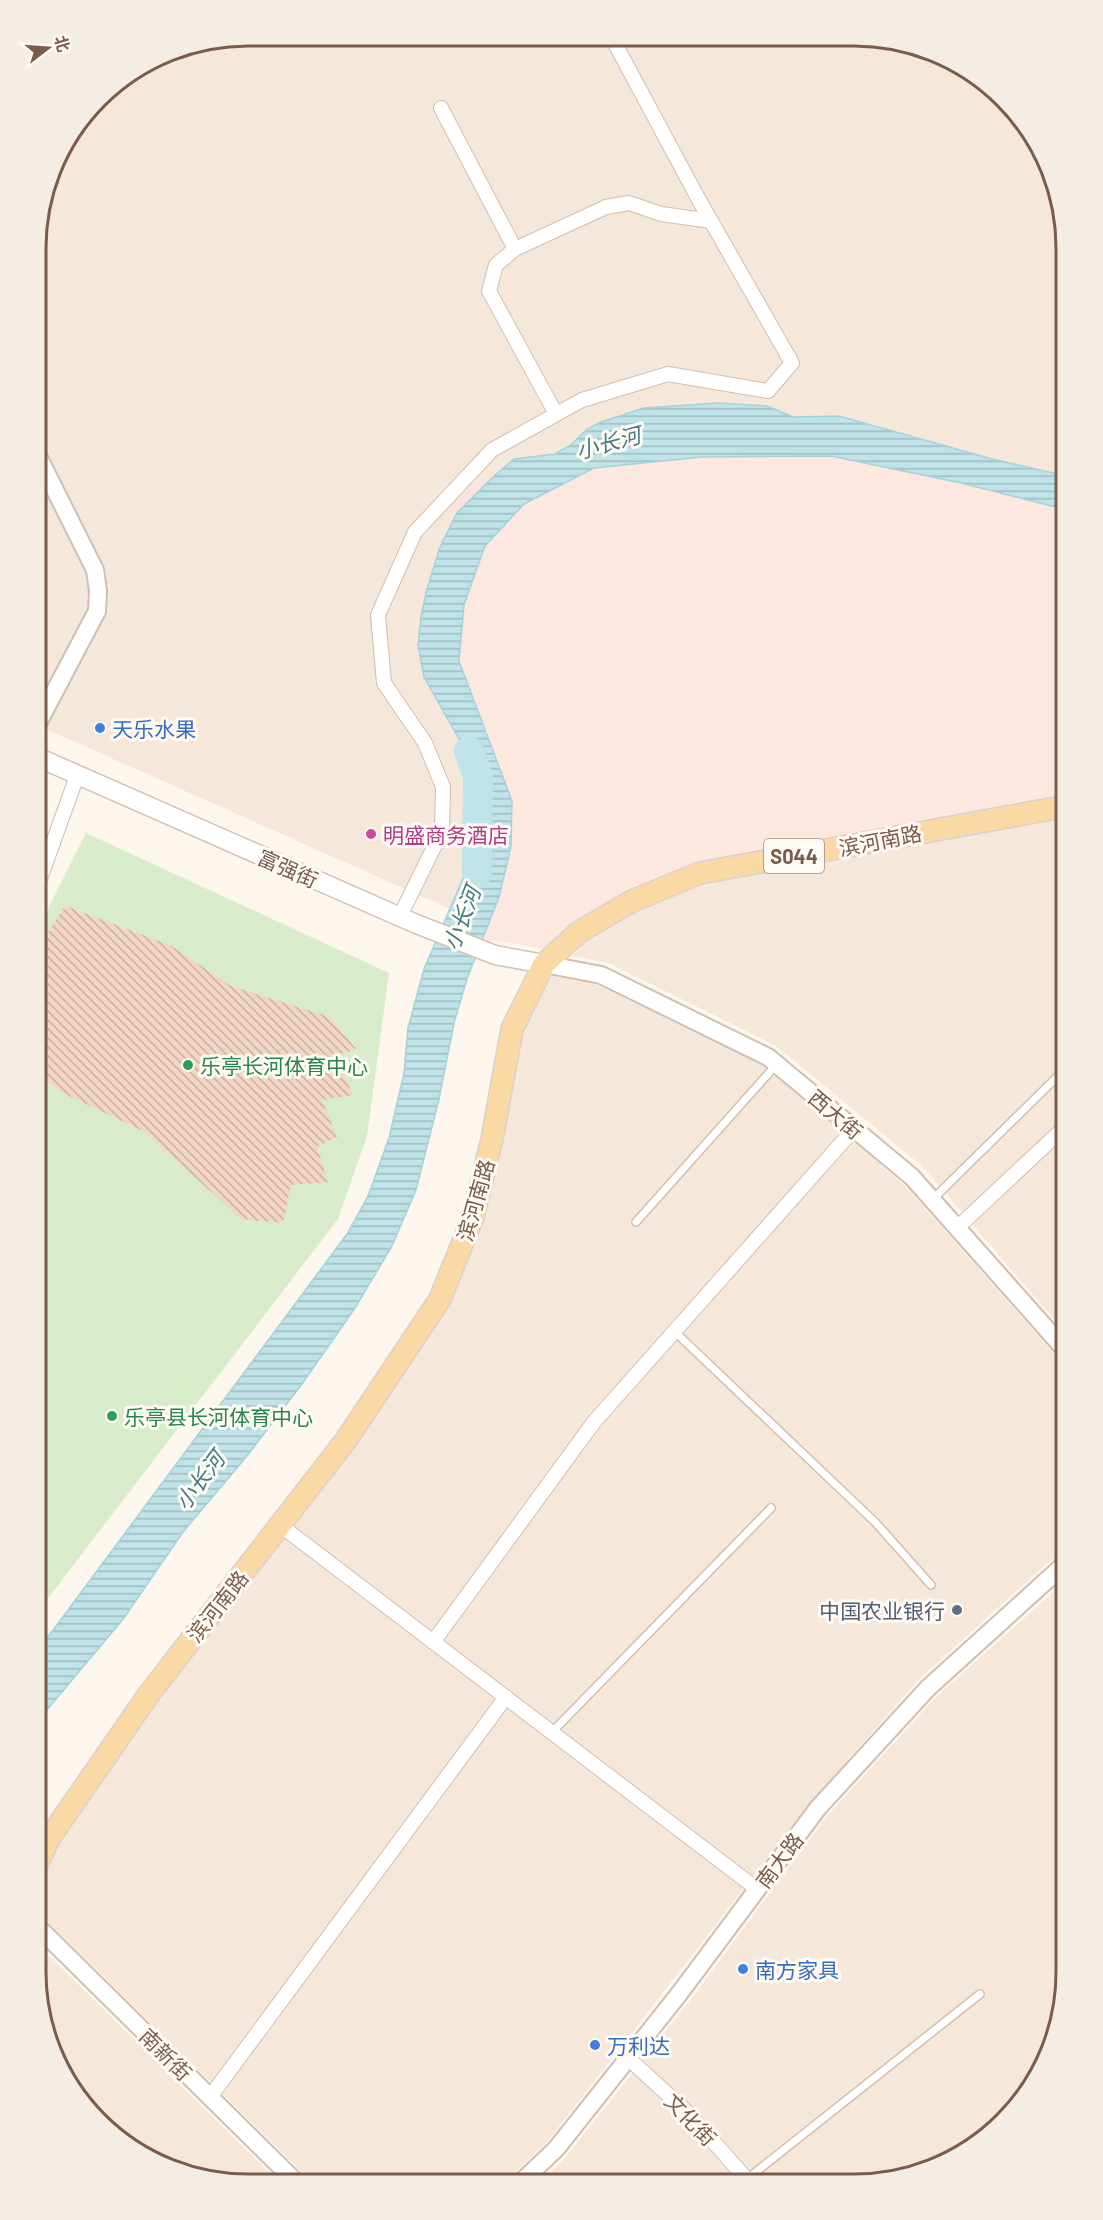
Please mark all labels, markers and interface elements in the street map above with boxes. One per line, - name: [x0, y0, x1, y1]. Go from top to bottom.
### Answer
- north arrow: [18, 18, 78, 78]
- text: 北: [51, 33, 74, 54]
- water label: 小长河: [573, 420, 647, 463]
- place label: 天乐水果: [112, 716, 196, 741]
- marker: 天乐水果: [93, 721, 107, 735]
- street label: 滨河南路: [836, 820, 924, 860]
- place label: 明盛商务酒店: [383, 822, 509, 847]
- marker: 明盛商务酒店: [364, 827, 378, 841]
- road number: S044: [764, 839, 824, 873]
- street label: 富强街: [254, 844, 322, 892]
- water label: 小长河: [437, 879, 486, 953]
- place label: 乐亭长河体育中心: [200, 1053, 368, 1078]
- marker: 乐亭长河体育中心: [181, 1058, 195, 1072]
- street label: 西大街: [804, 1084, 868, 1144]
- street label: 滨河南路: [451, 1156, 499, 1244]
- place label: 乐亭县长河体育中心: [124, 1404, 313, 1429]
- marker: 乐亭县长河体育中心: [105, 1409, 119, 1423]
- water label: 小长河: [169, 1443, 232, 1514]
- street label: 滨河南路: [181, 1565, 253, 1647]
- place label: 中国农业银行: [819, 1598, 945, 1623]
- marker: 中国农业银行: [950, 1603, 964, 1617]
- street label: 南大路: [750, 1827, 808, 1893]
- place label: 南方家具: [755, 1957, 839, 1982]
- marker: 南方家具: [736, 1962, 750, 1976]
- street label: 南新街: [135, 2023, 197, 2085]
- place label: 万利达: [607, 2033, 670, 2058]
- marker: 万利达: [588, 2038, 602, 2052]
- street label: 文化街: [660, 2088, 722, 2150]

